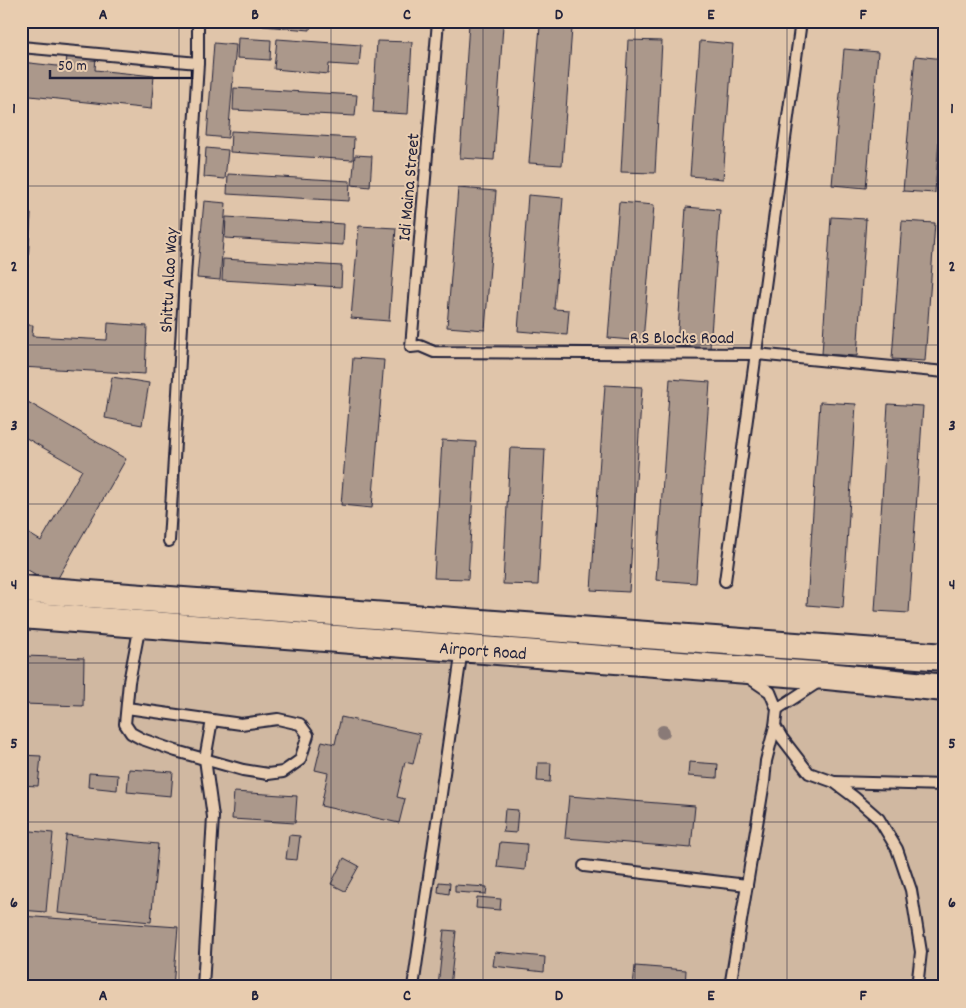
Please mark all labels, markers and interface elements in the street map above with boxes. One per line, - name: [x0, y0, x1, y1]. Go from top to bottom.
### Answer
- text: A: [99, 4, 108, 27]
- text: B: [251, 4, 259, 27]
- text: C: [403, 4, 411, 27]
- text: D: [555, 4, 564, 27]
- text: E: [707, 4, 715, 27]
- text: F: [859, 4, 867, 27]
- scale bar: [50, 48, 192, 80]
- text: 50 m: [58, 56, 87, 78]
- text: 1: [12, 98, 16, 121]
- text: 1: [950, 98, 954, 121]
- street label: Idi Maina Street: [393, 132, 428, 242]
- street label: Shittu Alao Way: [155, 226, 186, 333]
- text: 2: [11, 256, 18, 279]
- text: 2: [949, 256, 956, 279]
- street label: R.S Blocks Road: [630, 327, 734, 352]
- text: 3: [10, 415, 18, 438]
- text: 3: [948, 415, 956, 438]
- text: 4: [11, 574, 17, 597]
- text: 4: [949, 574, 955, 597]
- street label: Airport Road: [438, 637, 527, 668]
- text: 5: [10, 733, 18, 756]
- text: 5: [948, 733, 956, 756]
- text: 6: [10, 892, 18, 915]
- text: 6: [948, 892, 956, 915]
- text: A: [99, 985, 108, 1008]
- text: B: [251, 985, 259, 1008]
- text: C: [403, 985, 411, 1008]
- text: D: [555, 985, 564, 1008]
- text: E: [707, 985, 715, 1008]
- text: F: [859, 985, 867, 1008]

